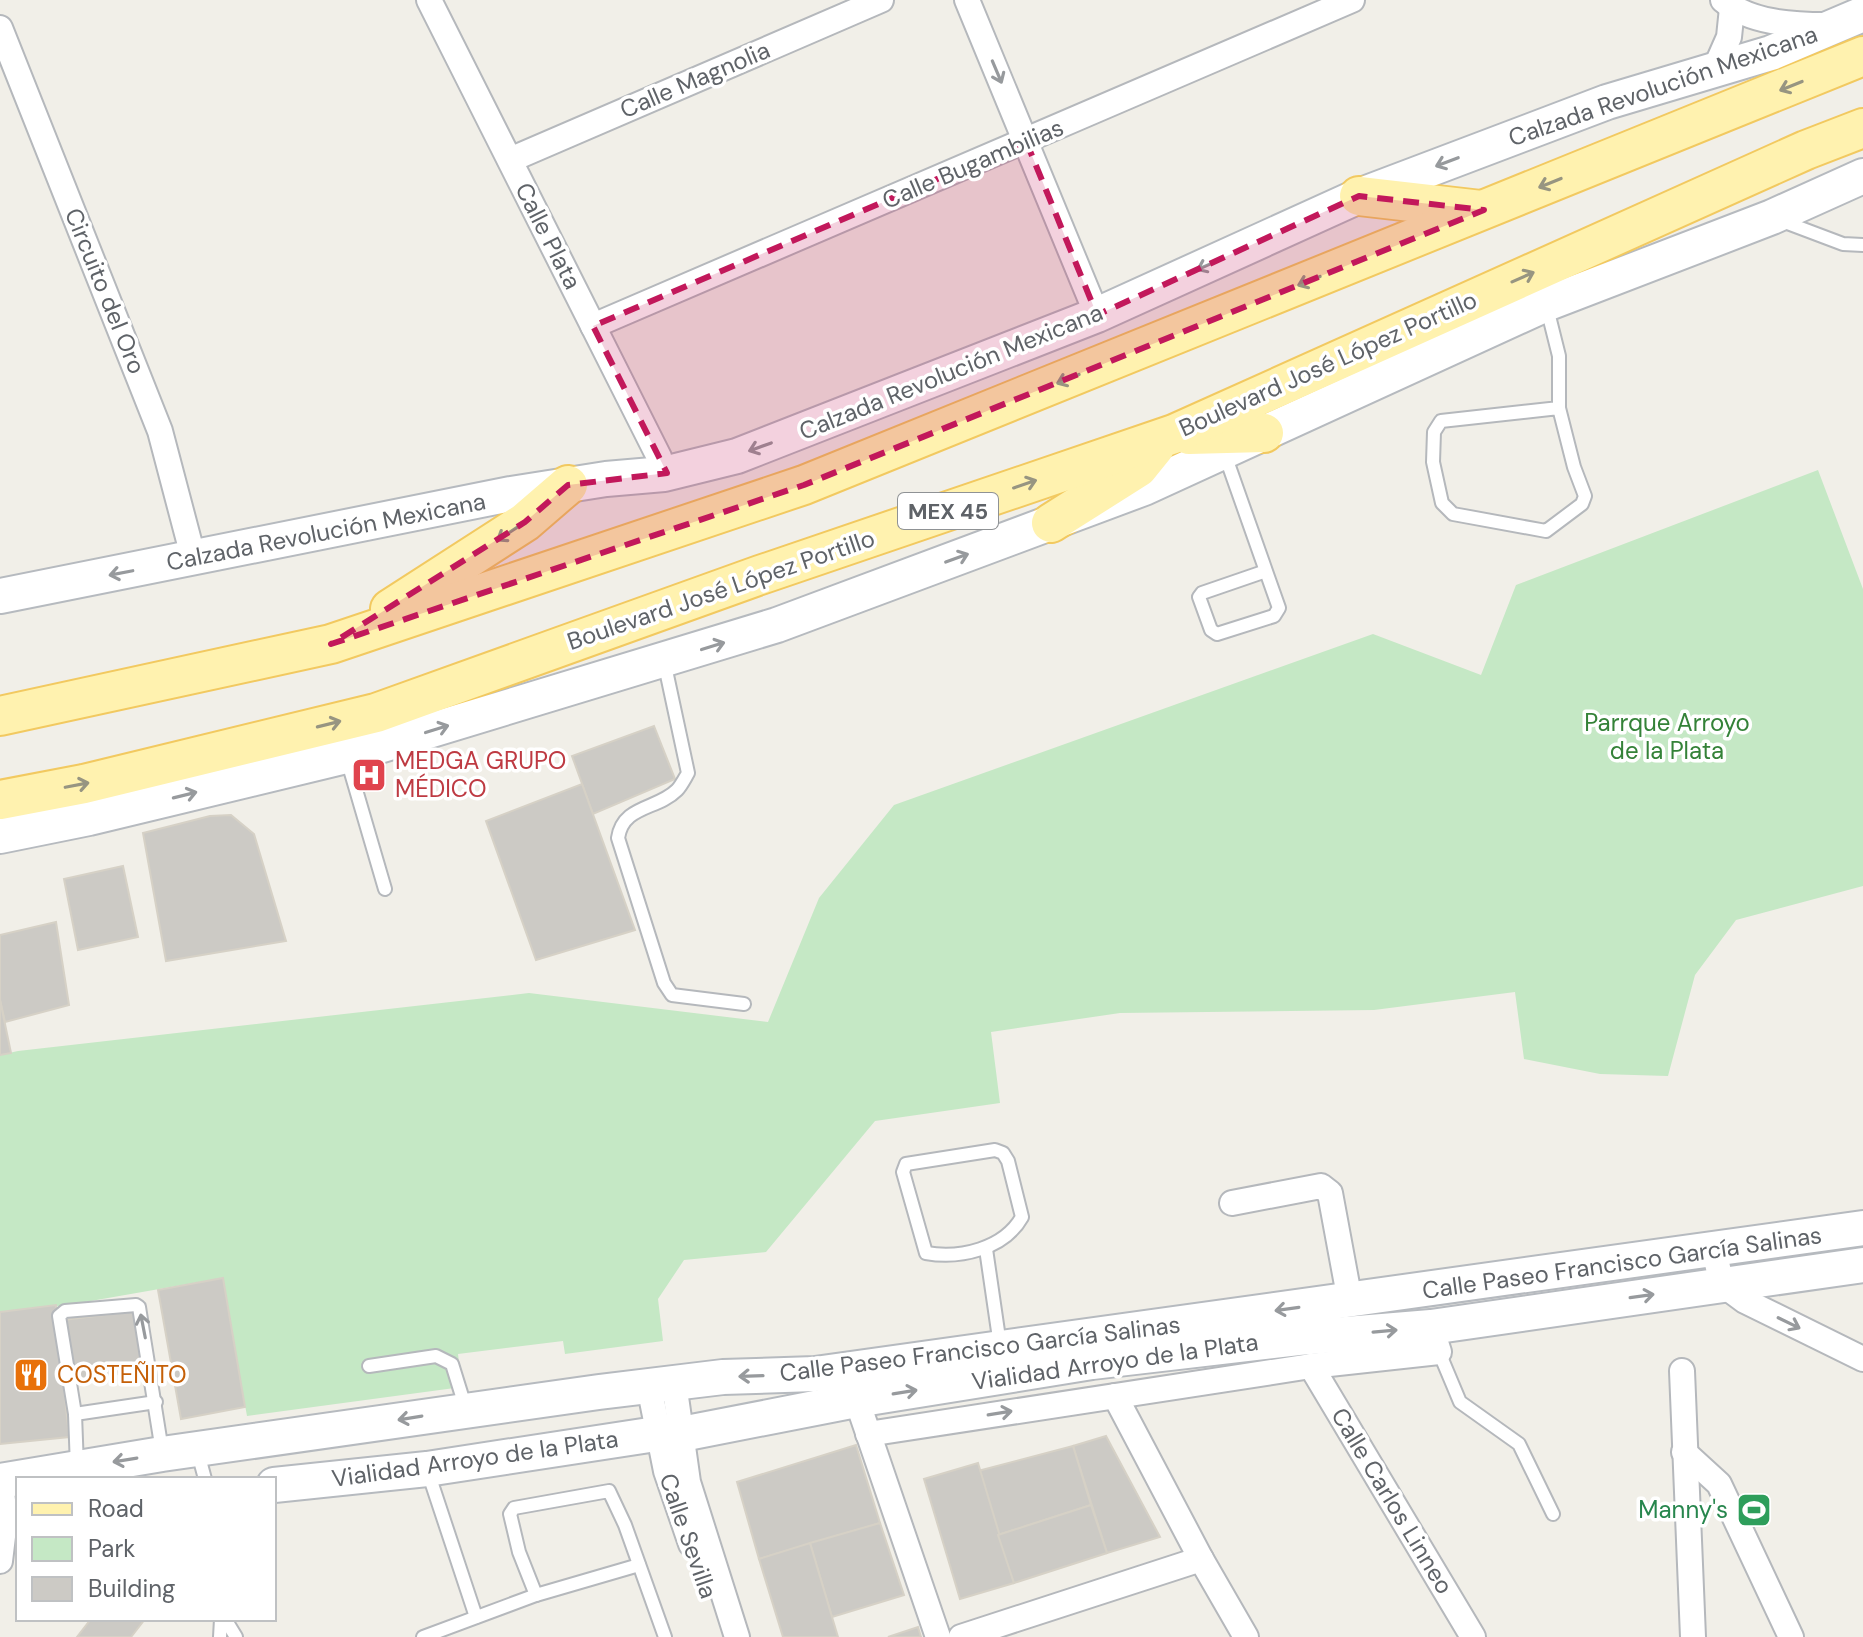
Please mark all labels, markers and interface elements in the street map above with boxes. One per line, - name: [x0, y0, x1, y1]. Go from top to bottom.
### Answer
- street label: Calzada Revolución Mexicana: [1504, 18, 1821, 153]
- street label: Calle Magnolia: [615, 34, 774, 125]
- one-way arrow: [991, 59, 1006, 84]
- one-way arrow: [1779, 79, 1804, 94]
- street label: Calle Bugambilias: [877, 111, 1068, 216]
- one-way arrow: [1435, 156, 1460, 170]
- street label: Calle Plata: [508, 177, 588, 294]
- one-way arrow: [1538, 177, 1563, 191]
- street label: Circuito del Oro: [58, 203, 153, 378]
- one-way arrow: [1196, 258, 1221, 273]
- one-way arrow: [1510, 269, 1535, 284]
- one-way arrow: [1297, 275, 1322, 289]
- street label: Boulevard José López Portillo: [1174, 284, 1482, 443]
- street label: Calzada Revolución Mexicana: [794, 296, 1107, 447]
- one-way arrow: [1056, 372, 1081, 387]
- one-way arrow: [748, 441, 773, 456]
- one-way arrow: [1012, 476, 1037, 491]
- street label: Calzada Revolución Mexicana: [164, 485, 488, 578]
- road number: MEX 45: [898, 493, 998, 529]
- street label: Boulevard José López Portillo: [563, 522, 879, 657]
- one-way arrow: [496, 526, 519, 542]
- one-way arrow: [944, 550, 969, 564]
- one-way arrow: [109, 566, 134, 581]
- one-way arrow: [699, 638, 725, 653]
- park label: Parrque Arroyo de la Plata: [1584, 707, 1750, 766]
- one-way arrow: [316, 716, 342, 731]
- one-way arrow: [423, 721, 449, 736]
- place label: MEDGA GRUPO MÉDICO: [395, 745, 566, 804]
- hospital icon: MEDGA GRUPO MÉDICO: [350, 756, 388, 794]
- one-way arrow: [63, 777, 89, 792]
- one-way arrow: [172, 786, 198, 801]
- street label: Calle Paseo Francisco García Salinas: [1420, 1219, 1824, 1306]
- one-way arrow: [1629, 1287, 1654, 1302]
- one-way arrow: [1275, 1302, 1300, 1317]
- street label: Calle Paseo Francisco García Salinas: [778, 1309, 1182, 1388]
- one-way arrow: [135, 1313, 150, 1339]
- one-way arrow: [1777, 1316, 1801, 1331]
- one-way arrow: [1371, 1323, 1398, 1338]
- street label: Vialidad Arroyo de la Plata: [970, 1326, 1260, 1397]
- restaurant icon: COSTEÑITO: [12, 1356, 50, 1394]
- place label: COSTEÑITO: [57, 1359, 187, 1390]
- one-way arrow: [738, 1368, 765, 1383]
- one-way arrow: [892, 1384, 917, 1399]
- street label: Calle Carlos Linneo: [1325, 1402, 1460, 1600]
- one-way arrow: [987, 1405, 1012, 1420]
- one-way arrow: [398, 1411, 423, 1426]
- street label: Vialidad Arroyo de la Plata: [330, 1423, 620, 1494]
- one-way arrow: [113, 1453, 138, 1468]
- street label: Calle Sevilla: [653, 1469, 724, 1602]
- legend: [16, 1477, 276, 1621]
- sports icon: Manny's: [1735, 1491, 1773, 1529]
- text: Road: [88, 1493, 144, 1524]
- place label: Manny's: [1638, 1494, 1728, 1525]
- text: Park: [88, 1533, 135, 1564]
- text: Building: [88, 1573, 175, 1604]

